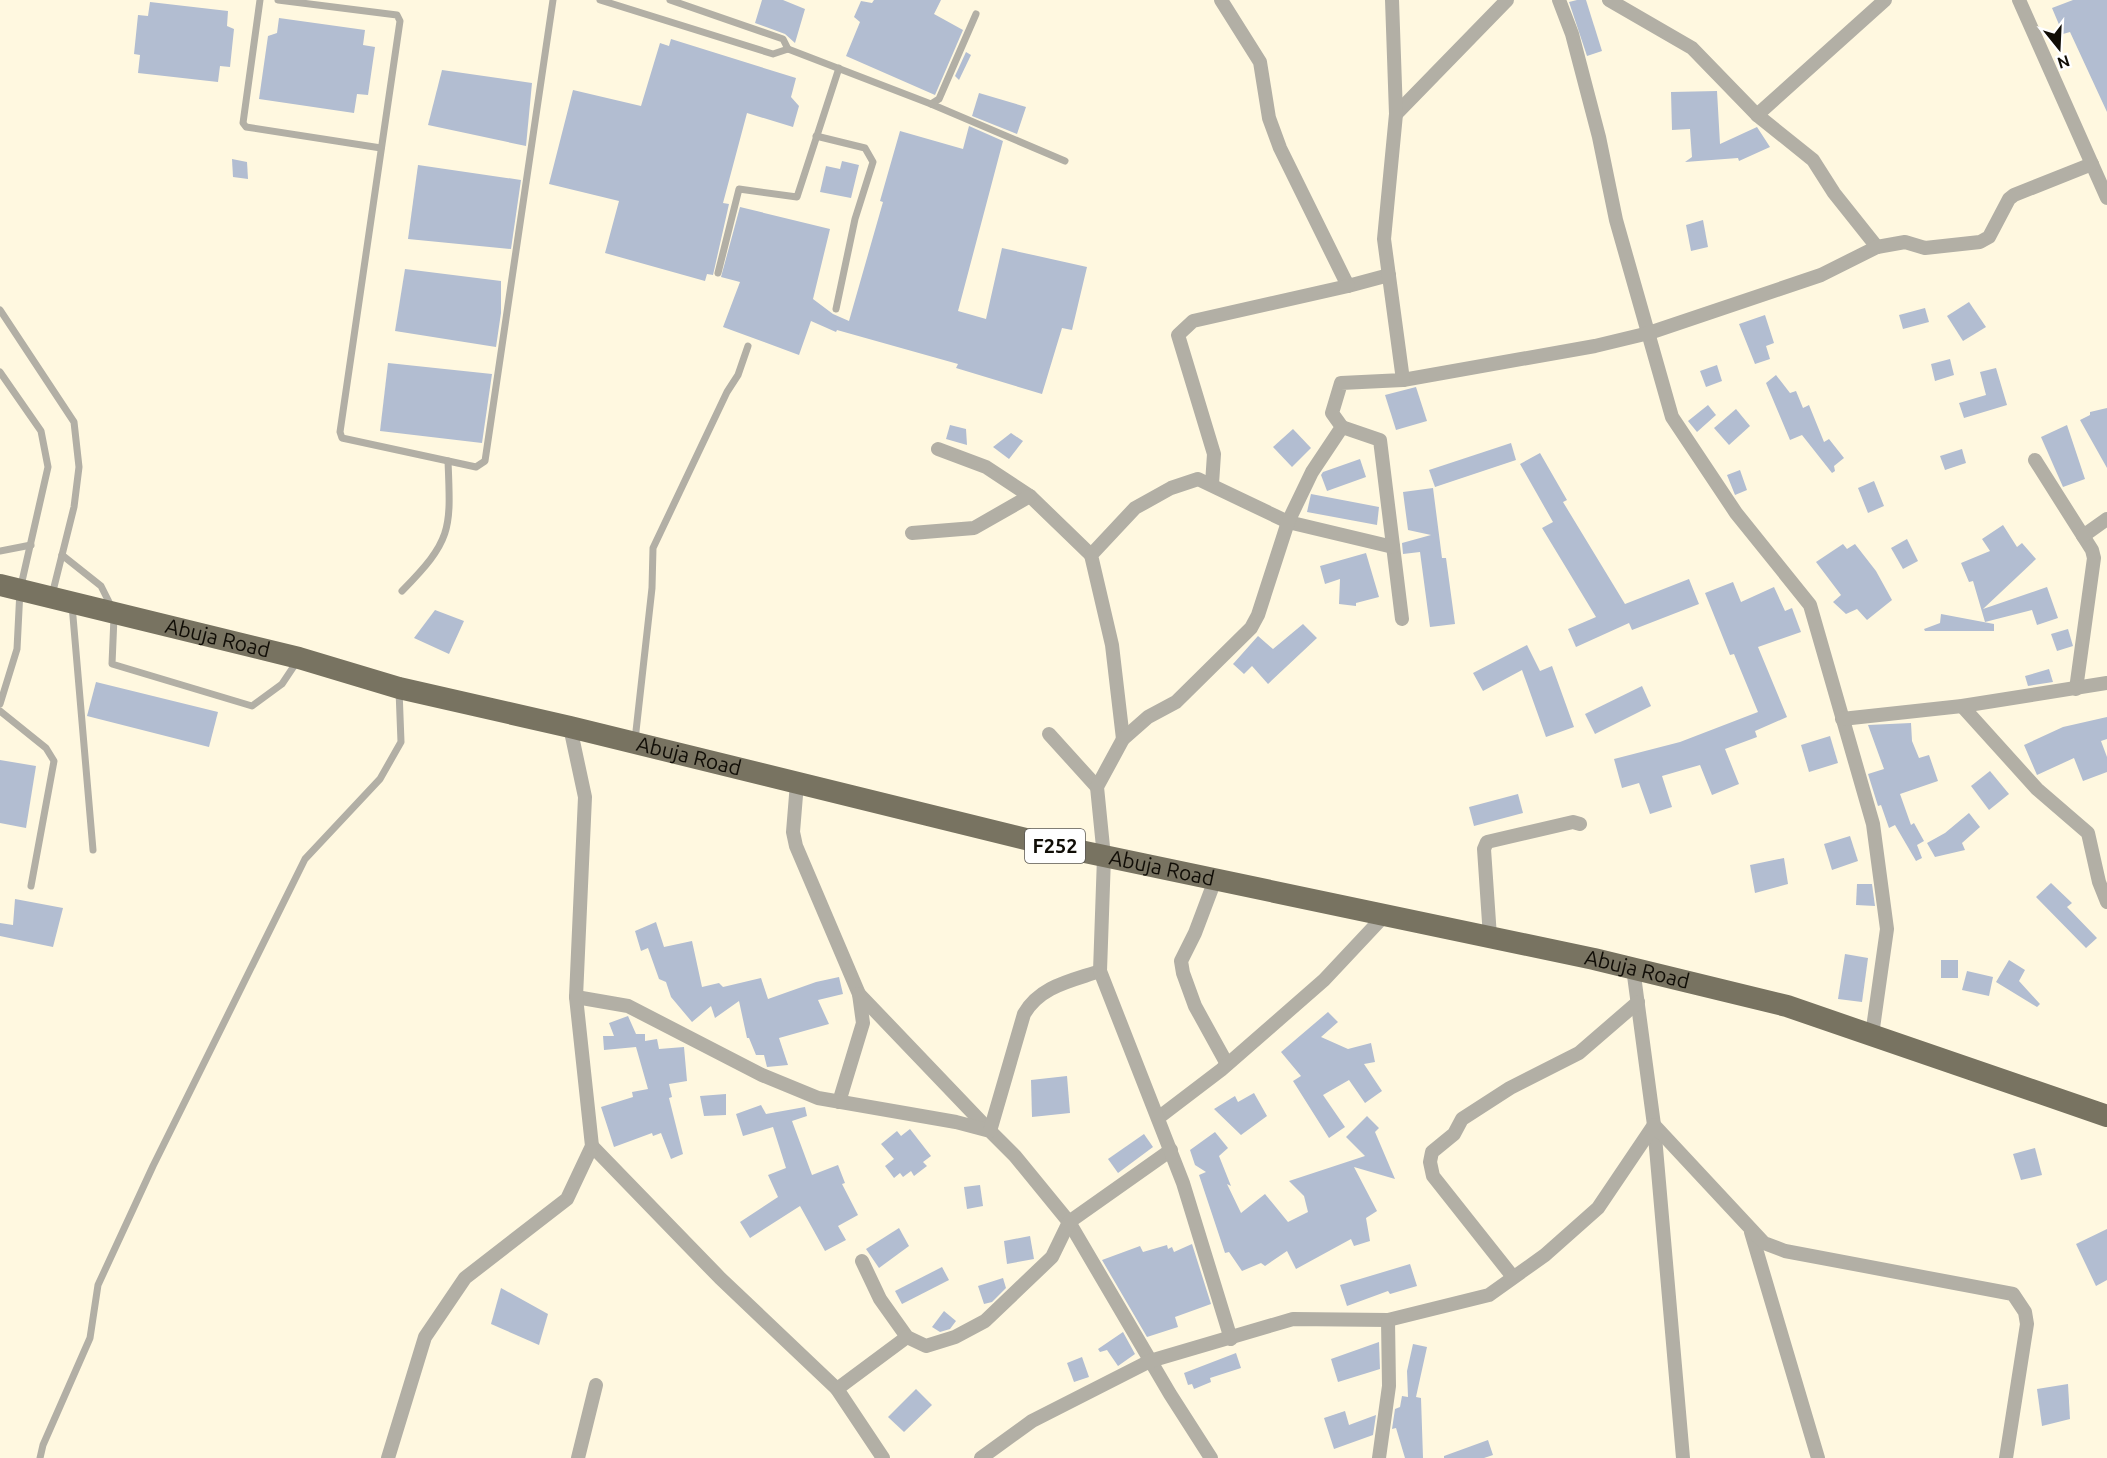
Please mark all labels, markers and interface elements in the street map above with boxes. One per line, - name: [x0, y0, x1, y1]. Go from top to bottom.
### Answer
- north arrow: [2029, 18, 2089, 78]
- text: N: [2055, 52, 2072, 73]
- street label: Abuja Road: [163, 613, 273, 662]
- street label: Abuja Road: [634, 731, 744, 780]
- road number: F252: [1025, 829, 1085, 863]
- street label: Abuja Road: [1107, 844, 1217, 890]
- street label: Abuja Road: [1583, 944, 1692, 993]

